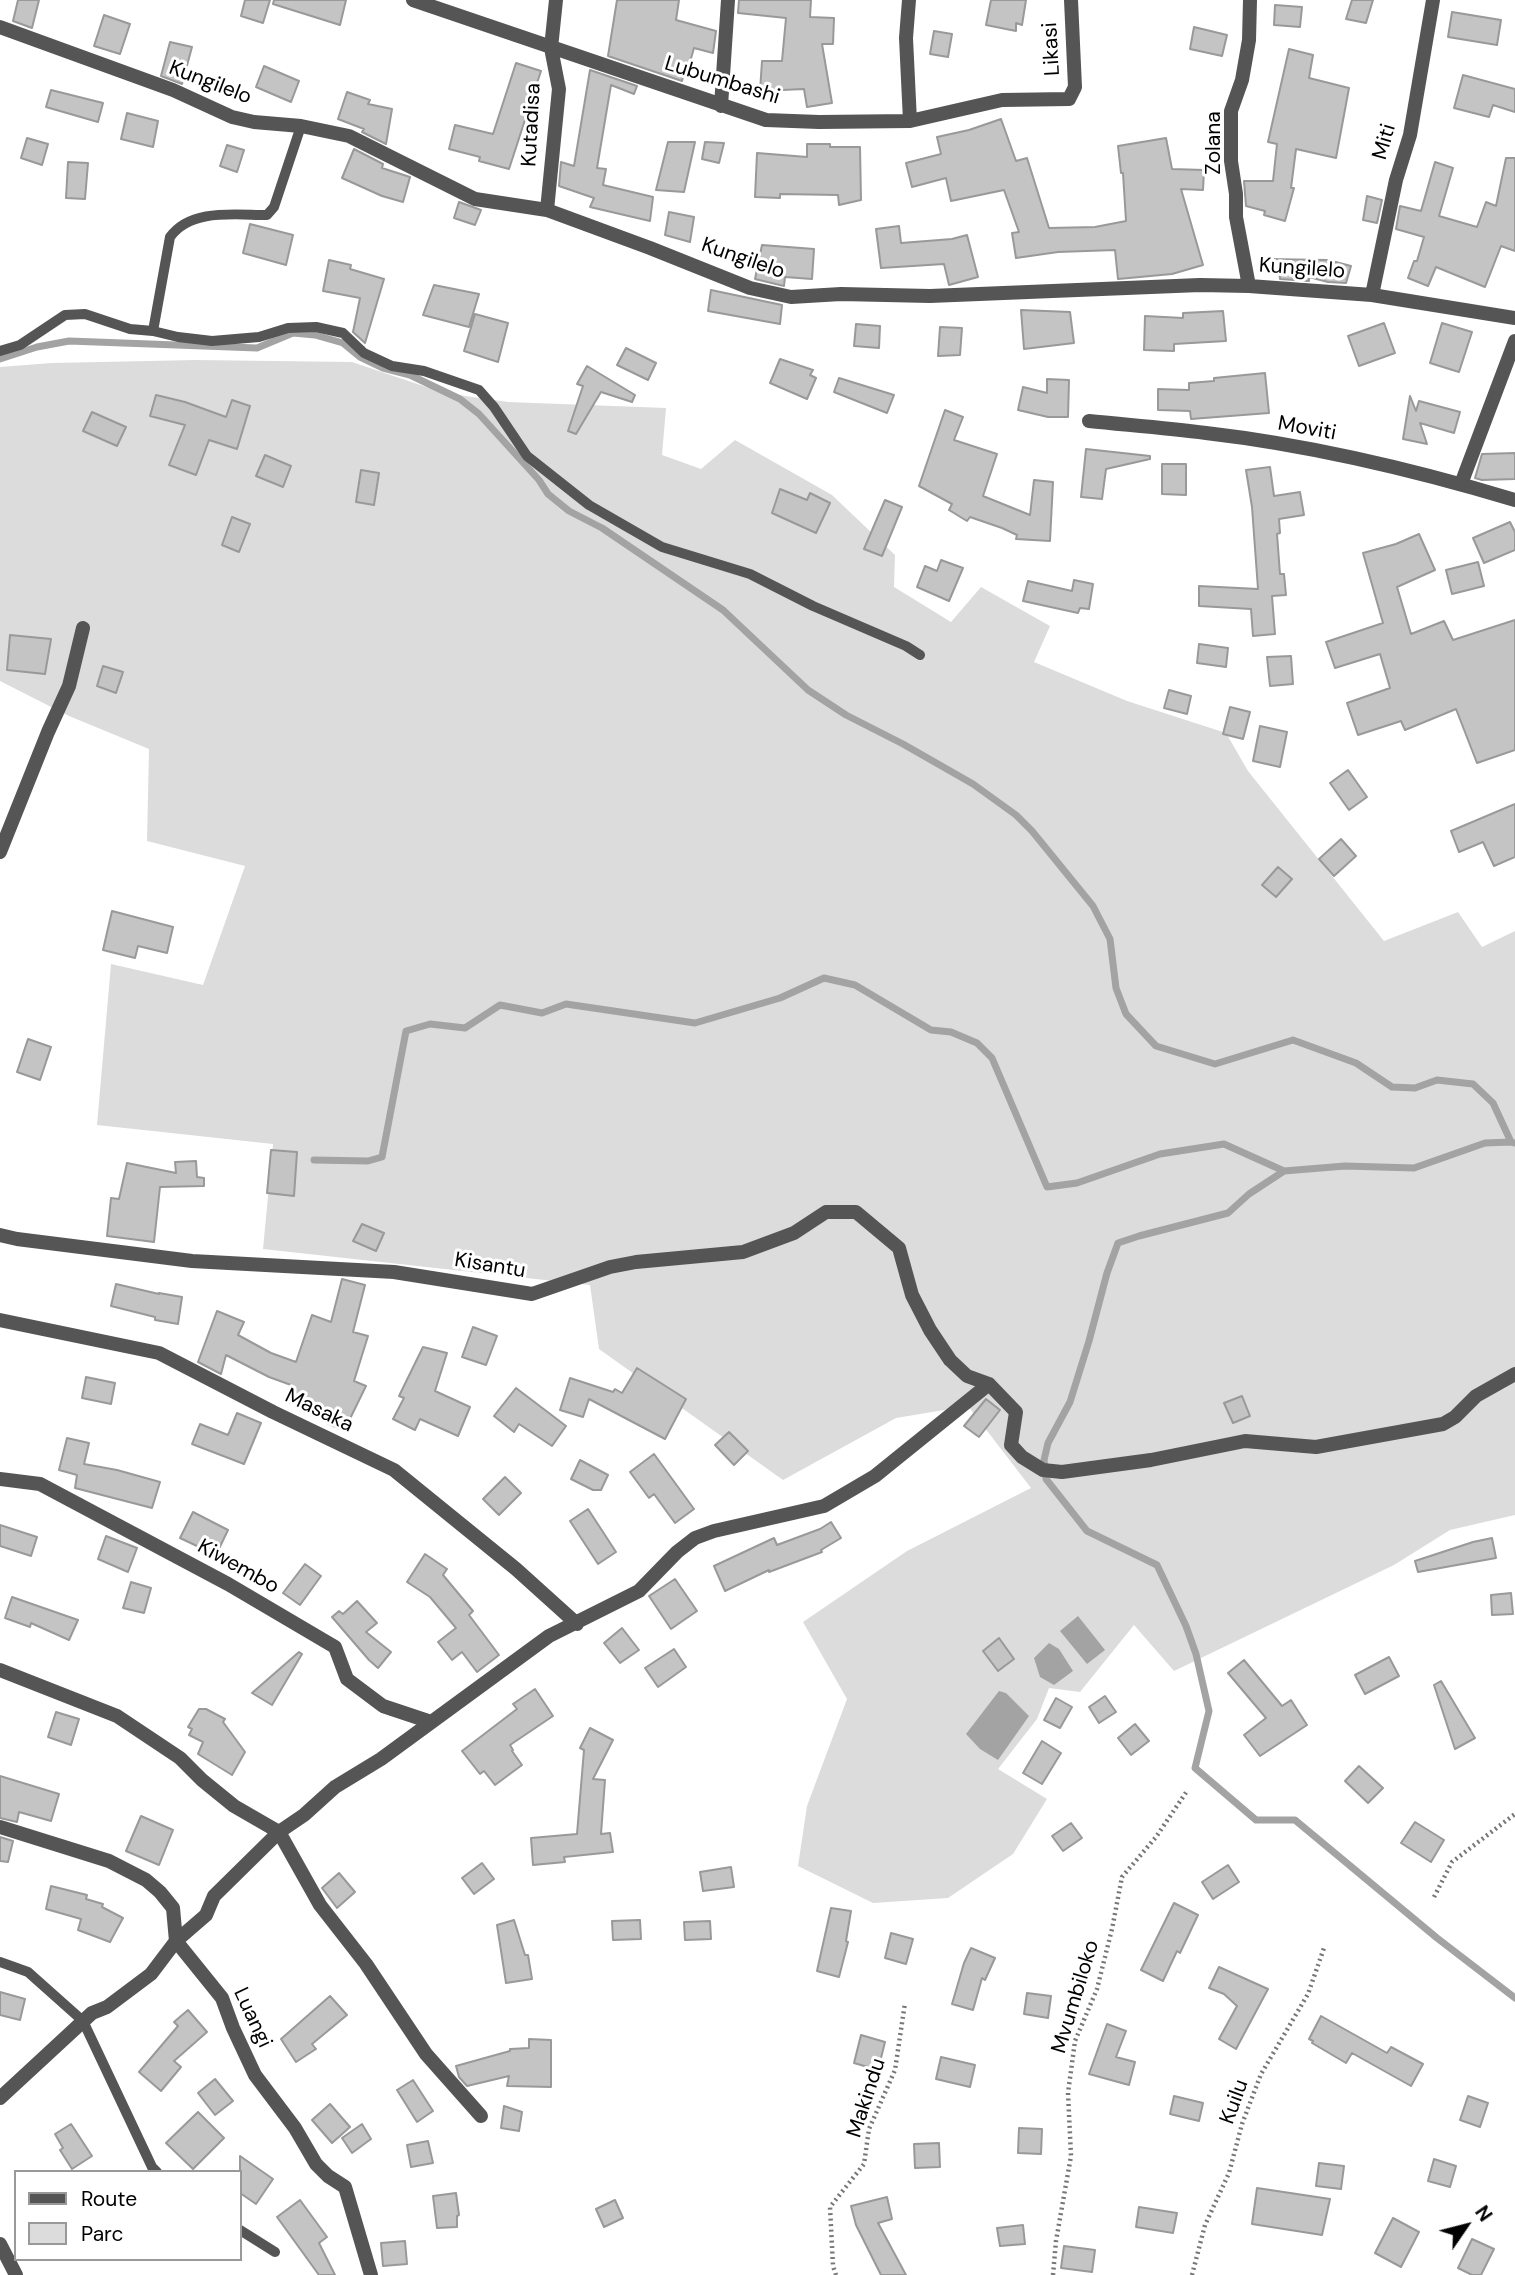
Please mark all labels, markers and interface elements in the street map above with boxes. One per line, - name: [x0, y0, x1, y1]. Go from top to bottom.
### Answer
- street label: Likasi: [1038, 22, 1066, 76]
- street label: Lubumbashi: [661, 52, 783, 110]
- street label: Kungilelo: [165, 56, 255, 110]
- street label: Kutadisa: [517, 83, 547, 167]
- street label: Zolana: [1201, 111, 1227, 175]
- street label: Miti: [1368, 121, 1402, 163]
- street label: Kungilelo: [698, 233, 788, 285]
- street label: Kungilelo: [1258, 253, 1346, 285]
- street label: Moviti: [1276, 411, 1338, 447]
- street label: Kisantu: [453, 1248, 527, 1284]
- street label: Masaka: [281, 1384, 357, 1438]
- street label: Kiwembo: [193, 1534, 283, 1600]
- street label: Mvumbiloko: [1047, 1937, 1105, 2057]
- street label: Luangi: [227, 1984, 277, 2052]
- street label: Makindu: [842, 2055, 892, 2141]
- street label: Kuilu: [1215, 2076, 1255, 2128]
- legend: [14, 2170, 242, 2261]
- text: Route: [81, 2185, 137, 2213]
- north arrow: [1431, 2191, 1501, 2261]
- text: N: [1469, 2201, 1498, 2227]
- text: Parc: [81, 2220, 124, 2248]

